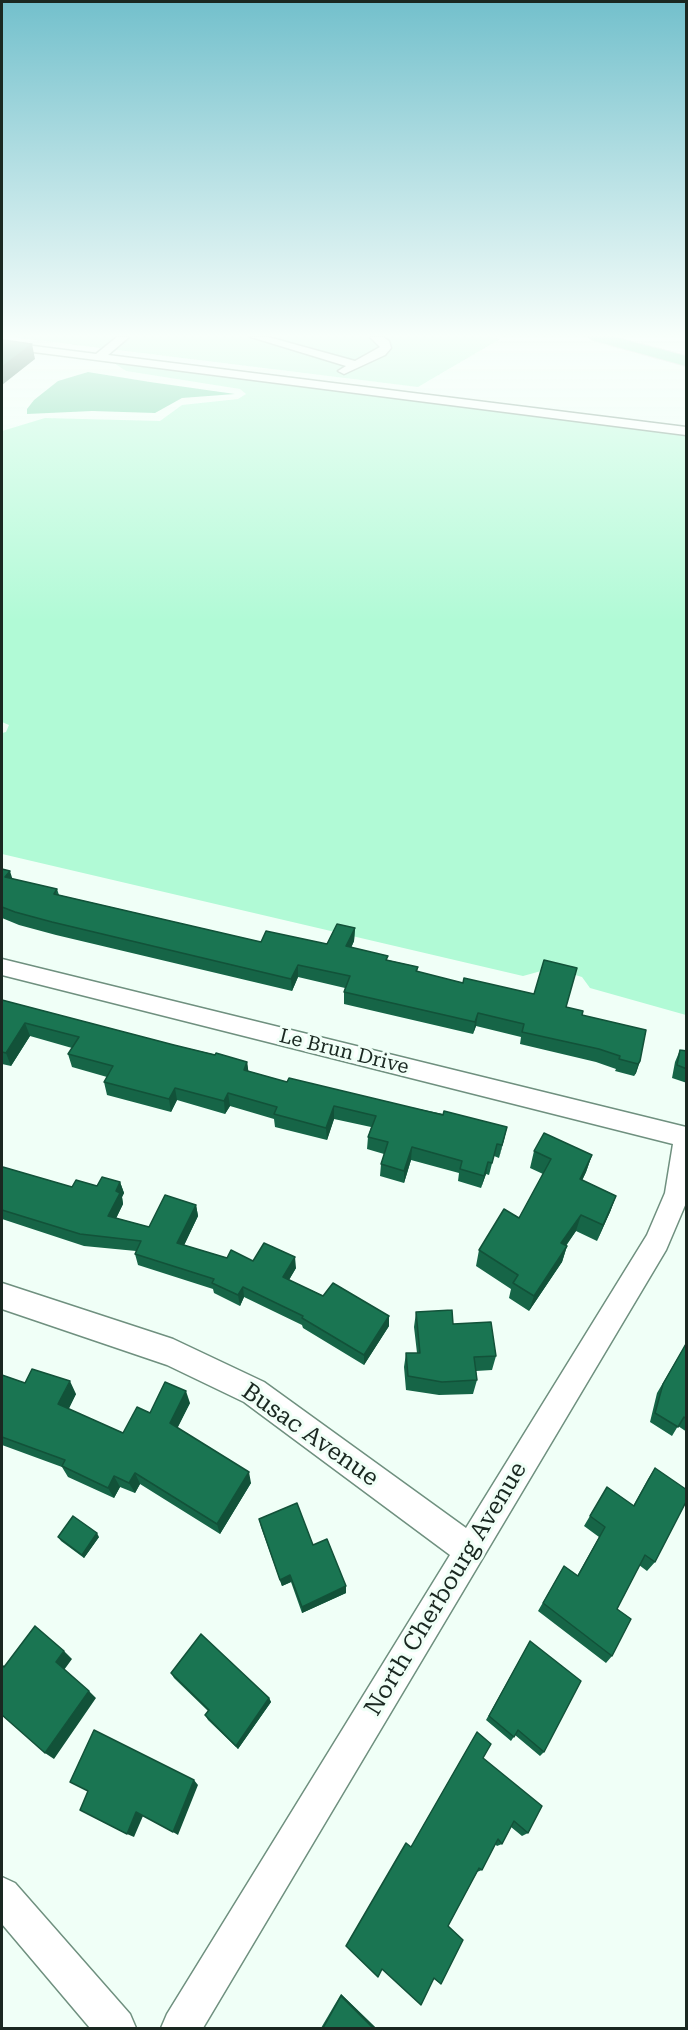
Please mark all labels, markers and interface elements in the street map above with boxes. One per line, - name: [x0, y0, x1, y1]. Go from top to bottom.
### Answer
- street label: Le Brun Drive: [277, 1024, 411, 1080]
- street label: Busac Avenue: [236, 1377, 384, 1493]
- street label: North Cherbourg Avenue: [359, 1457, 533, 1721]

